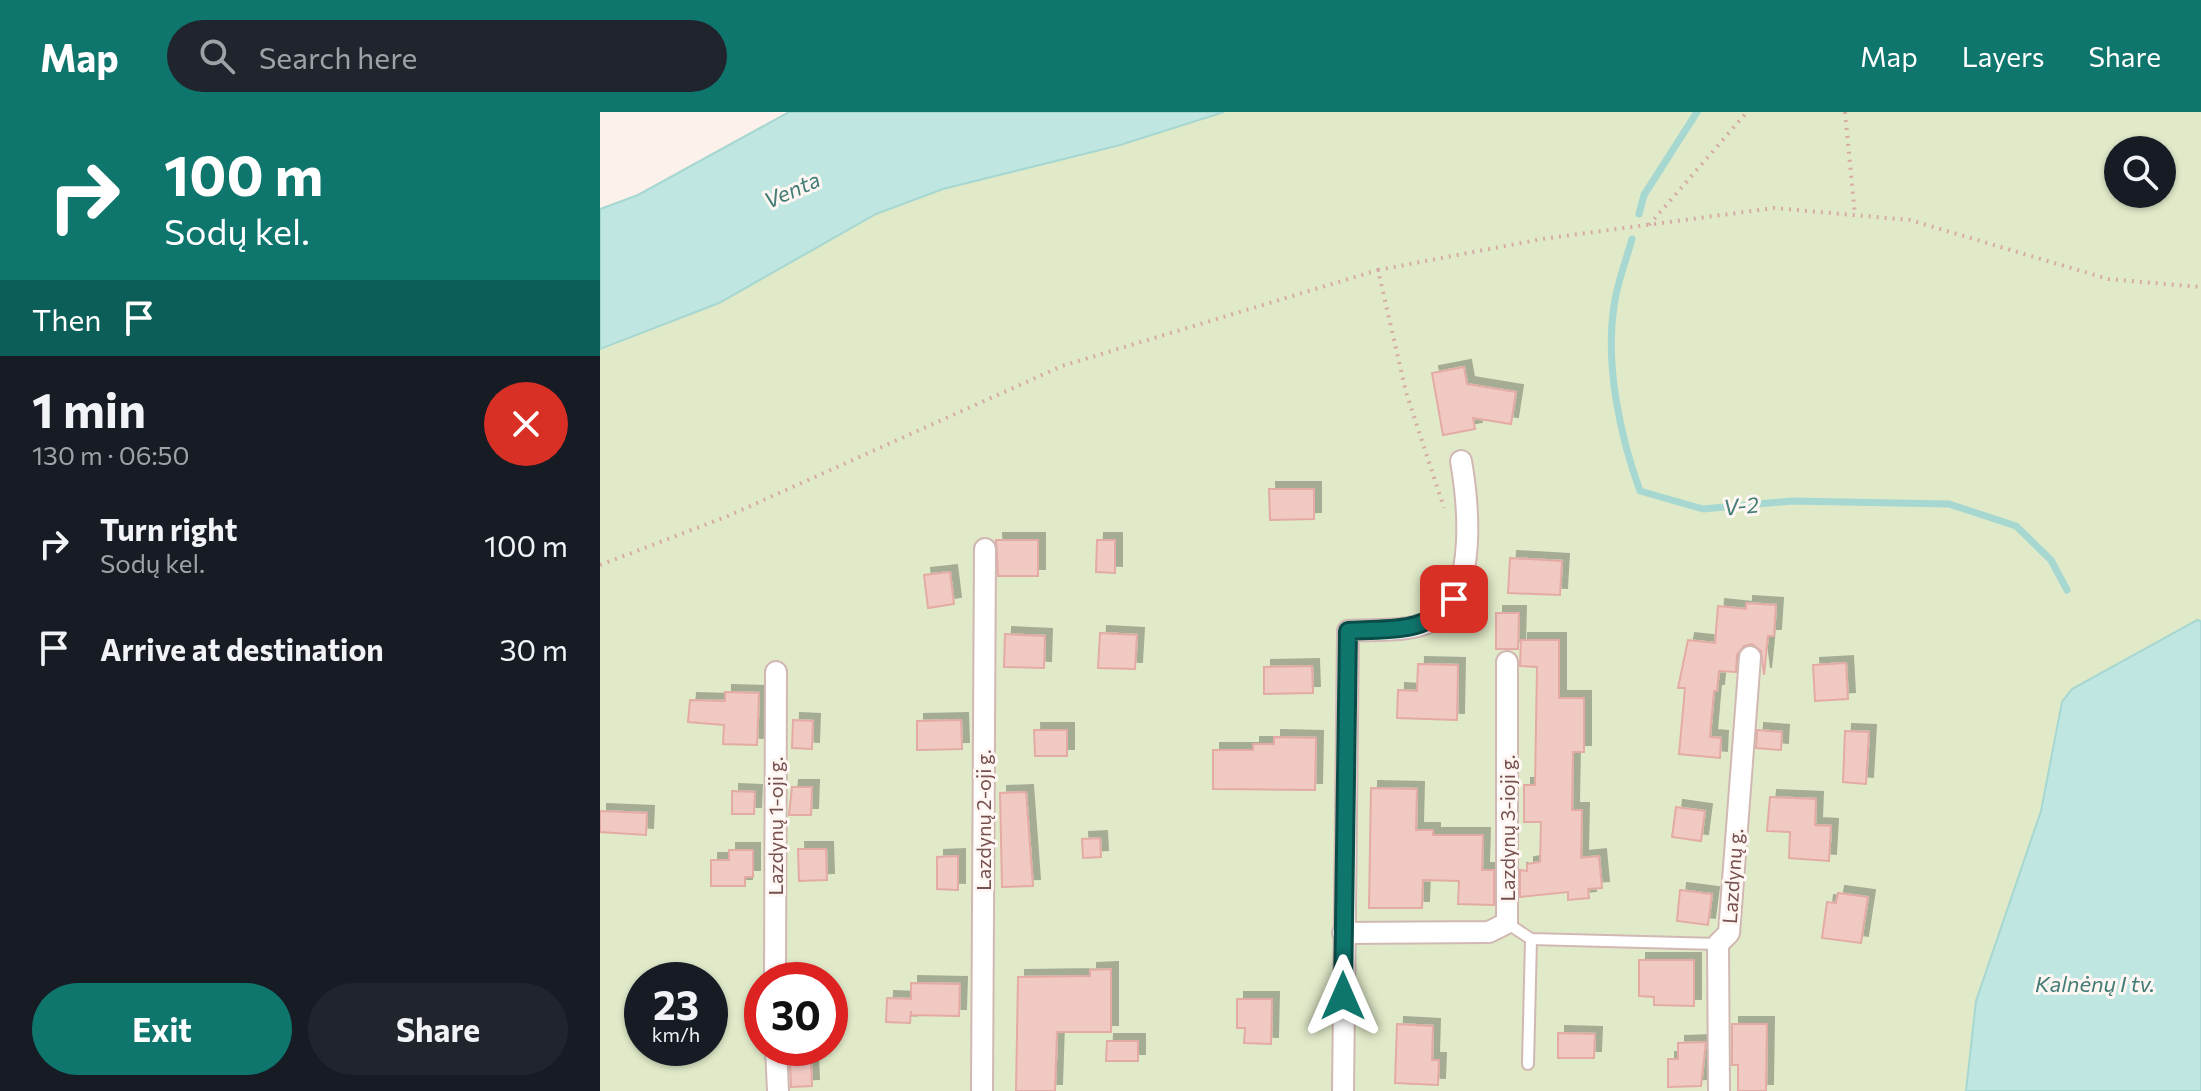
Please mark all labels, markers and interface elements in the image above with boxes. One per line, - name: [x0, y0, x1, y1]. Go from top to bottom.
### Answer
- search box: [167, 20, 727, 92]
- text: Map: [40, 33, 119, 80]
- icon: search: [195, 34, 239, 78]
- text: Search here: [259, 38, 417, 75]
- text: Map: [1860, 39, 1918, 73]
- text: Layers: [1962, 39, 2044, 73]
- text: Share: [2088, 39, 2161, 73]
- map controls: [2104, 136, 2176, 208]
- button: search: [2104, 136, 2176, 208]
- text: 100 m: [164, 139, 323, 208]
- icon: right: [32, 144, 136, 248]
- water label: Venta: [760, 165, 824, 214]
- text: Sodų kel.: [164, 208, 310, 252]
- icon: arrive: [117, 296, 161, 340]
- text: Then: [32, 300, 101, 337]
- text: 1 min: [32, 379, 146, 438]
- button: close: [484, 382, 568, 466]
- text: 130 m · 06:50: [32, 439, 189, 470]
- water label: V-2: [1722, 490, 1761, 521]
- text: Turn right: [100, 510, 237, 547]
- icon: right: [32, 522, 76, 566]
- text: 100 m: [484, 526, 568, 563]
- text: Sodų kel.: [100, 547, 205, 578]
- pin: [1420, 565, 1488, 633]
- icon: arrive: [1432, 577, 1476, 621]
- icon: arrive: [32, 626, 76, 670]
- text: Arrive at destination: [100, 630, 384, 667]
- text: 30 m: [499, 630, 568, 667]
- street label: Lazdynų 2-oji g.: [971, 749, 995, 891]
- street label: Lazdynų 3-ioji g.: [1495, 755, 1519, 901]
- street label: Lazdynų 1-oji g.: [763, 757, 787, 895]
- street label: Lazdynų g.: [1717, 827, 1747, 925]
- position arrow: [1301, 954, 1385, 1038]
- speed limit sign: 30: [744, 962, 848, 1066]
- water label: Kalnėnų I tv.: [2035, 970, 2155, 997]
- text: 23: [653, 979, 699, 1028]
- button: Exit: [32, 983, 292, 1075]
- button: Share: [308, 983, 568, 1075]
- text: km/h: [652, 1022, 700, 1046]

